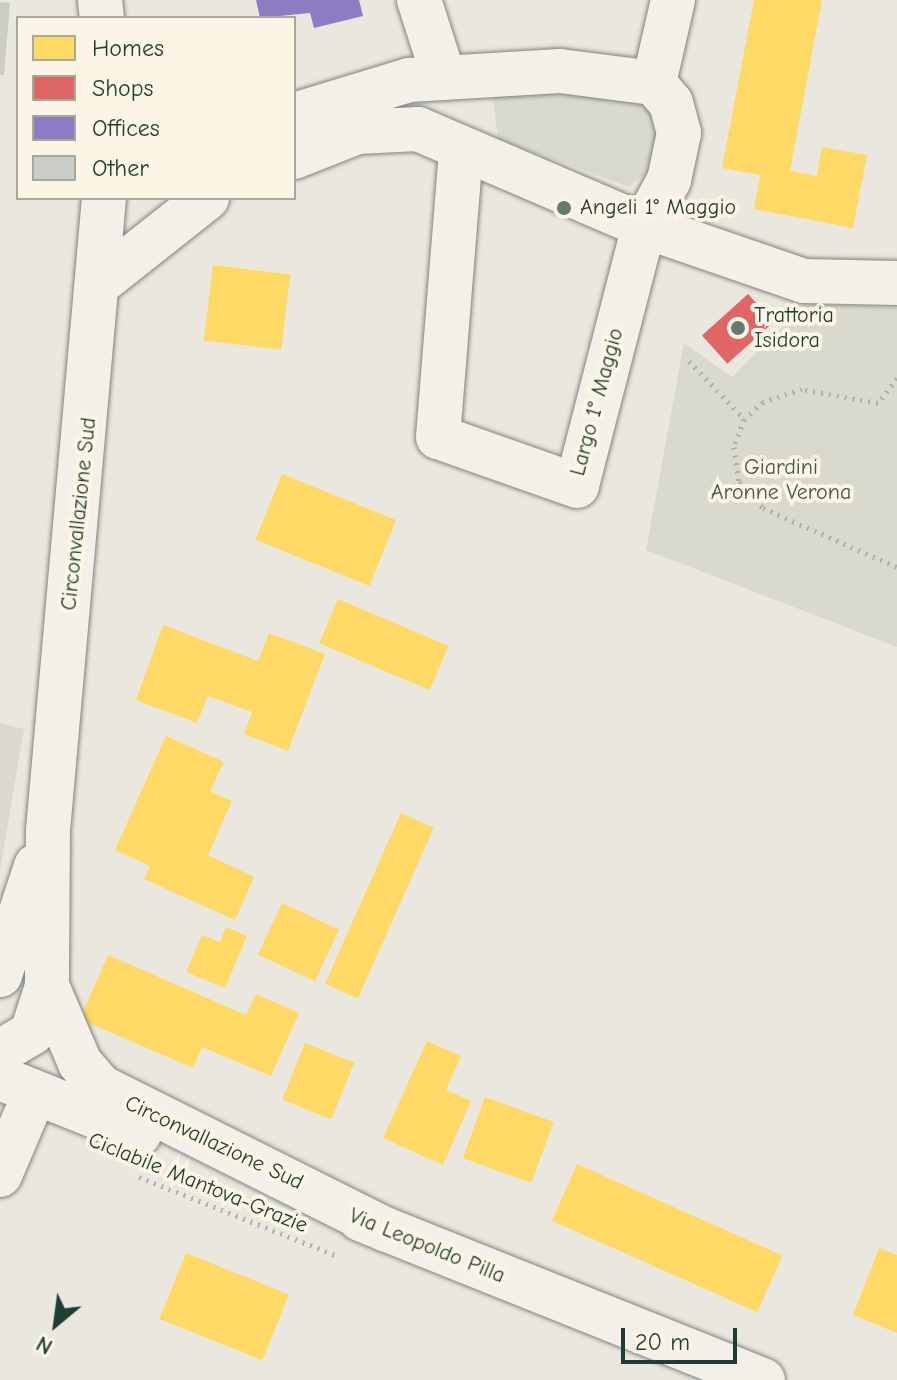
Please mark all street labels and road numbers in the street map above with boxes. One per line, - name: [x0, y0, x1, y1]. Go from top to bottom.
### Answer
- street label: Largo 1° Maggio: [565, 325, 629, 479]
- street label: Circonvallazione Sud: [56, 416, 102, 612]
- street label: Circonvallazione Sud: [121, 1090, 307, 1196]
- street label: Ciclabile Mantova-Grazie: [84, 1127, 312, 1239]
- street label: Via Leopoldo Pilla: [345, 1203, 509, 1289]

